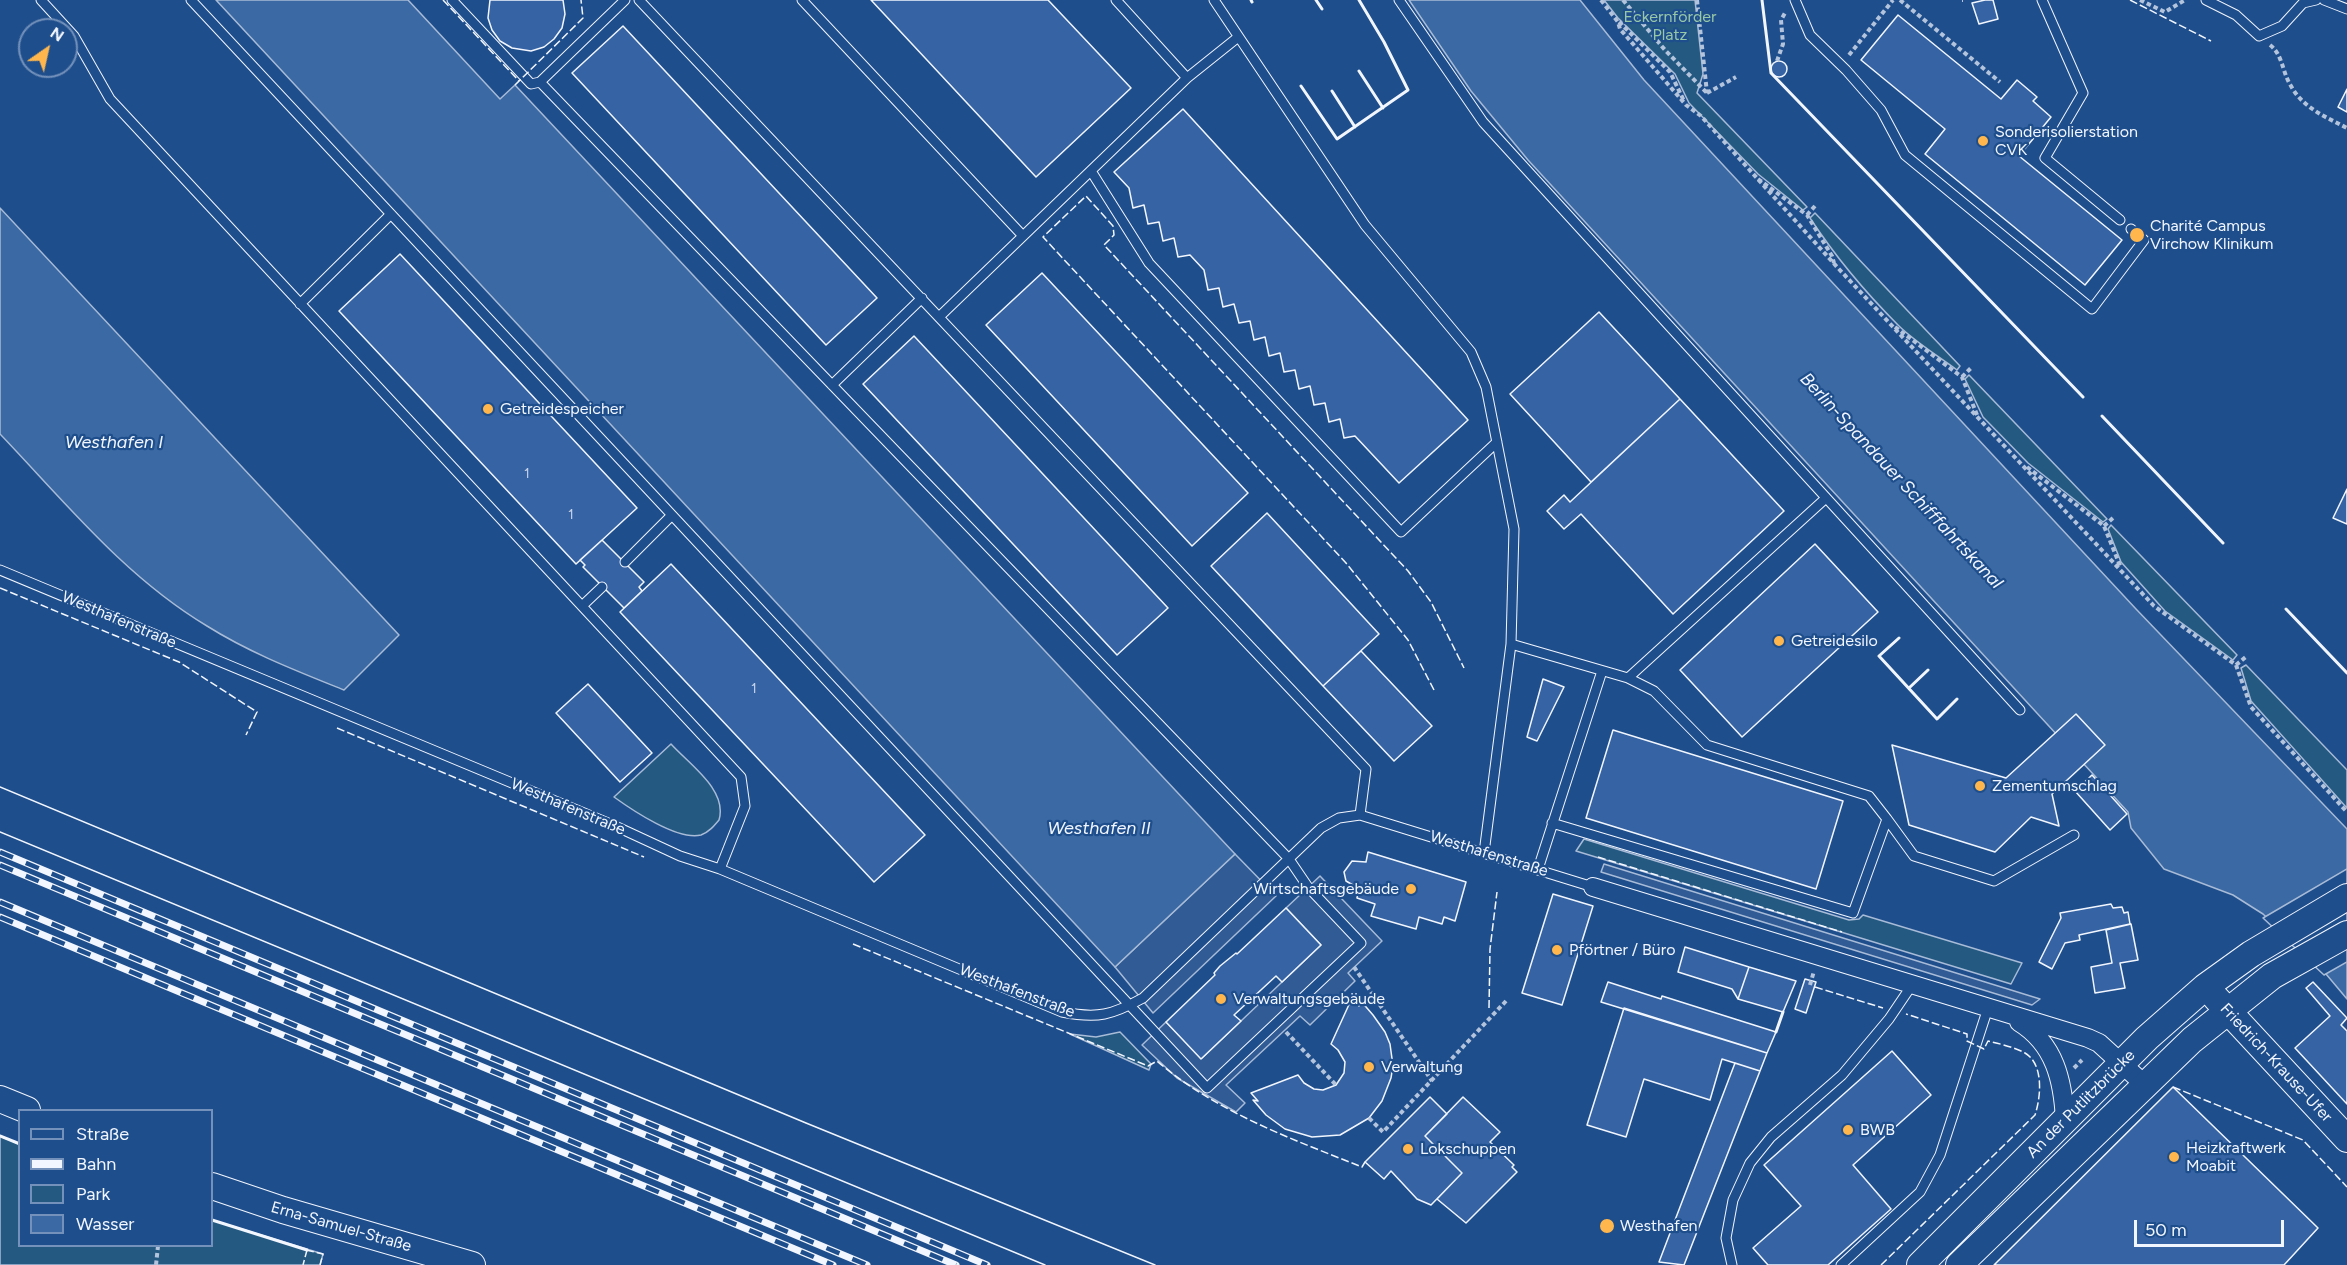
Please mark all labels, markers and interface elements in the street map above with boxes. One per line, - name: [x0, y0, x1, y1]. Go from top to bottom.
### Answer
- park label: Eckernförder Platz: [1624, 7, 1716, 45]
- north arrow: [18, 18, 78, 78]
- text: N: [47, 23, 68, 46]
- place label: Sonderisolierstation CVK: [1995, 122, 2138, 160]
- marker: Sonderisolierstation CVK: [1976, 134, 1990, 148]
- place label: Charité Campus Virchow Klinikum: [2150, 216, 2273, 254]
- marker: Charité Campus Virchow Klinikum: [2128, 226, 2146, 244]
- water label: Berlin-Spandauer Schifffahrtskanal: [1795, 369, 2007, 593]
- place label: Getreidespeicher: [500, 399, 624, 419]
- marker: Getreidespeicher: [481, 402, 495, 416]
- water label: Westhafen I: [65, 432, 163, 454]
- house number: 1: [524, 466, 530, 482]
- house number: 1: [568, 507, 574, 523]
- street label: Westhafenstraße: [59, 587, 179, 653]
- place label: Getreidesilo: [1791, 631, 1878, 651]
- marker: Getreidesilo: [1772, 634, 1786, 648]
- house number: 1: [751, 681, 757, 697]
- street label: Westhafenstraße: [508, 774, 628, 840]
- place label: Zementumschlag: [1992, 776, 2117, 796]
- marker: Zementumschlag: [1973, 779, 1987, 793]
- water label: Westhafen II: [1047, 818, 1151, 840]
- street label: Westhafenstraße: [1428, 827, 1550, 881]
- place label: Wirtschaftsgebäude: [1253, 879, 1399, 899]
- marker: Wirtschaftsgebäude: [1404, 882, 1418, 896]
- place label: Pförtner / Büro: [1569, 940, 1675, 960]
- marker: Pförtner / Büro: [1550, 943, 1564, 957]
- street label: Westhafenstraße: [956, 960, 1078, 1022]
- place label: Verwaltungsgebäude: [1233, 989, 1385, 1009]
- marker: Verwaltungsgebäude: [1214, 992, 1228, 1006]
- street label: Friedrich-Krause-Ufer: [2216, 1000, 2336, 1126]
- street label: An der Putlitzbrücke: [2023, 1046, 2139, 1162]
- place label: Verwaltung: [1381, 1057, 1463, 1077]
- marker: Verwaltung: [1362, 1060, 1376, 1074]
- legend: [18, 1109, 213, 1247]
- place label: BWB: [1860, 1120, 1895, 1140]
- text: Straße: [76, 1123, 129, 1145]
- marker: BWB: [1841, 1123, 1855, 1137]
- place label: Heizkraftwerk Moabit: [2186, 1138, 2286, 1176]
- place label: Lokschuppen: [1420, 1139, 1516, 1159]
- marker: Lokschuppen: [1401, 1142, 1415, 1156]
- marker: Heizkraftwerk Moabit: [2167, 1150, 2181, 1164]
- text: Bahn: [76, 1153, 116, 1175]
- text: Park: [76, 1183, 110, 1205]
- street label: Erna-Samuel-Straße: [269, 1198, 413, 1256]
- scale bar: [2137, 1208, 2287, 1246]
- text: Wasser: [76, 1213, 134, 1235]
- place label: Westhafen: [1620, 1216, 1698, 1236]
- marker: Westhafen: [1598, 1217, 1616, 1235]
- text: 50 m: [2145, 1219, 2187, 1241]

